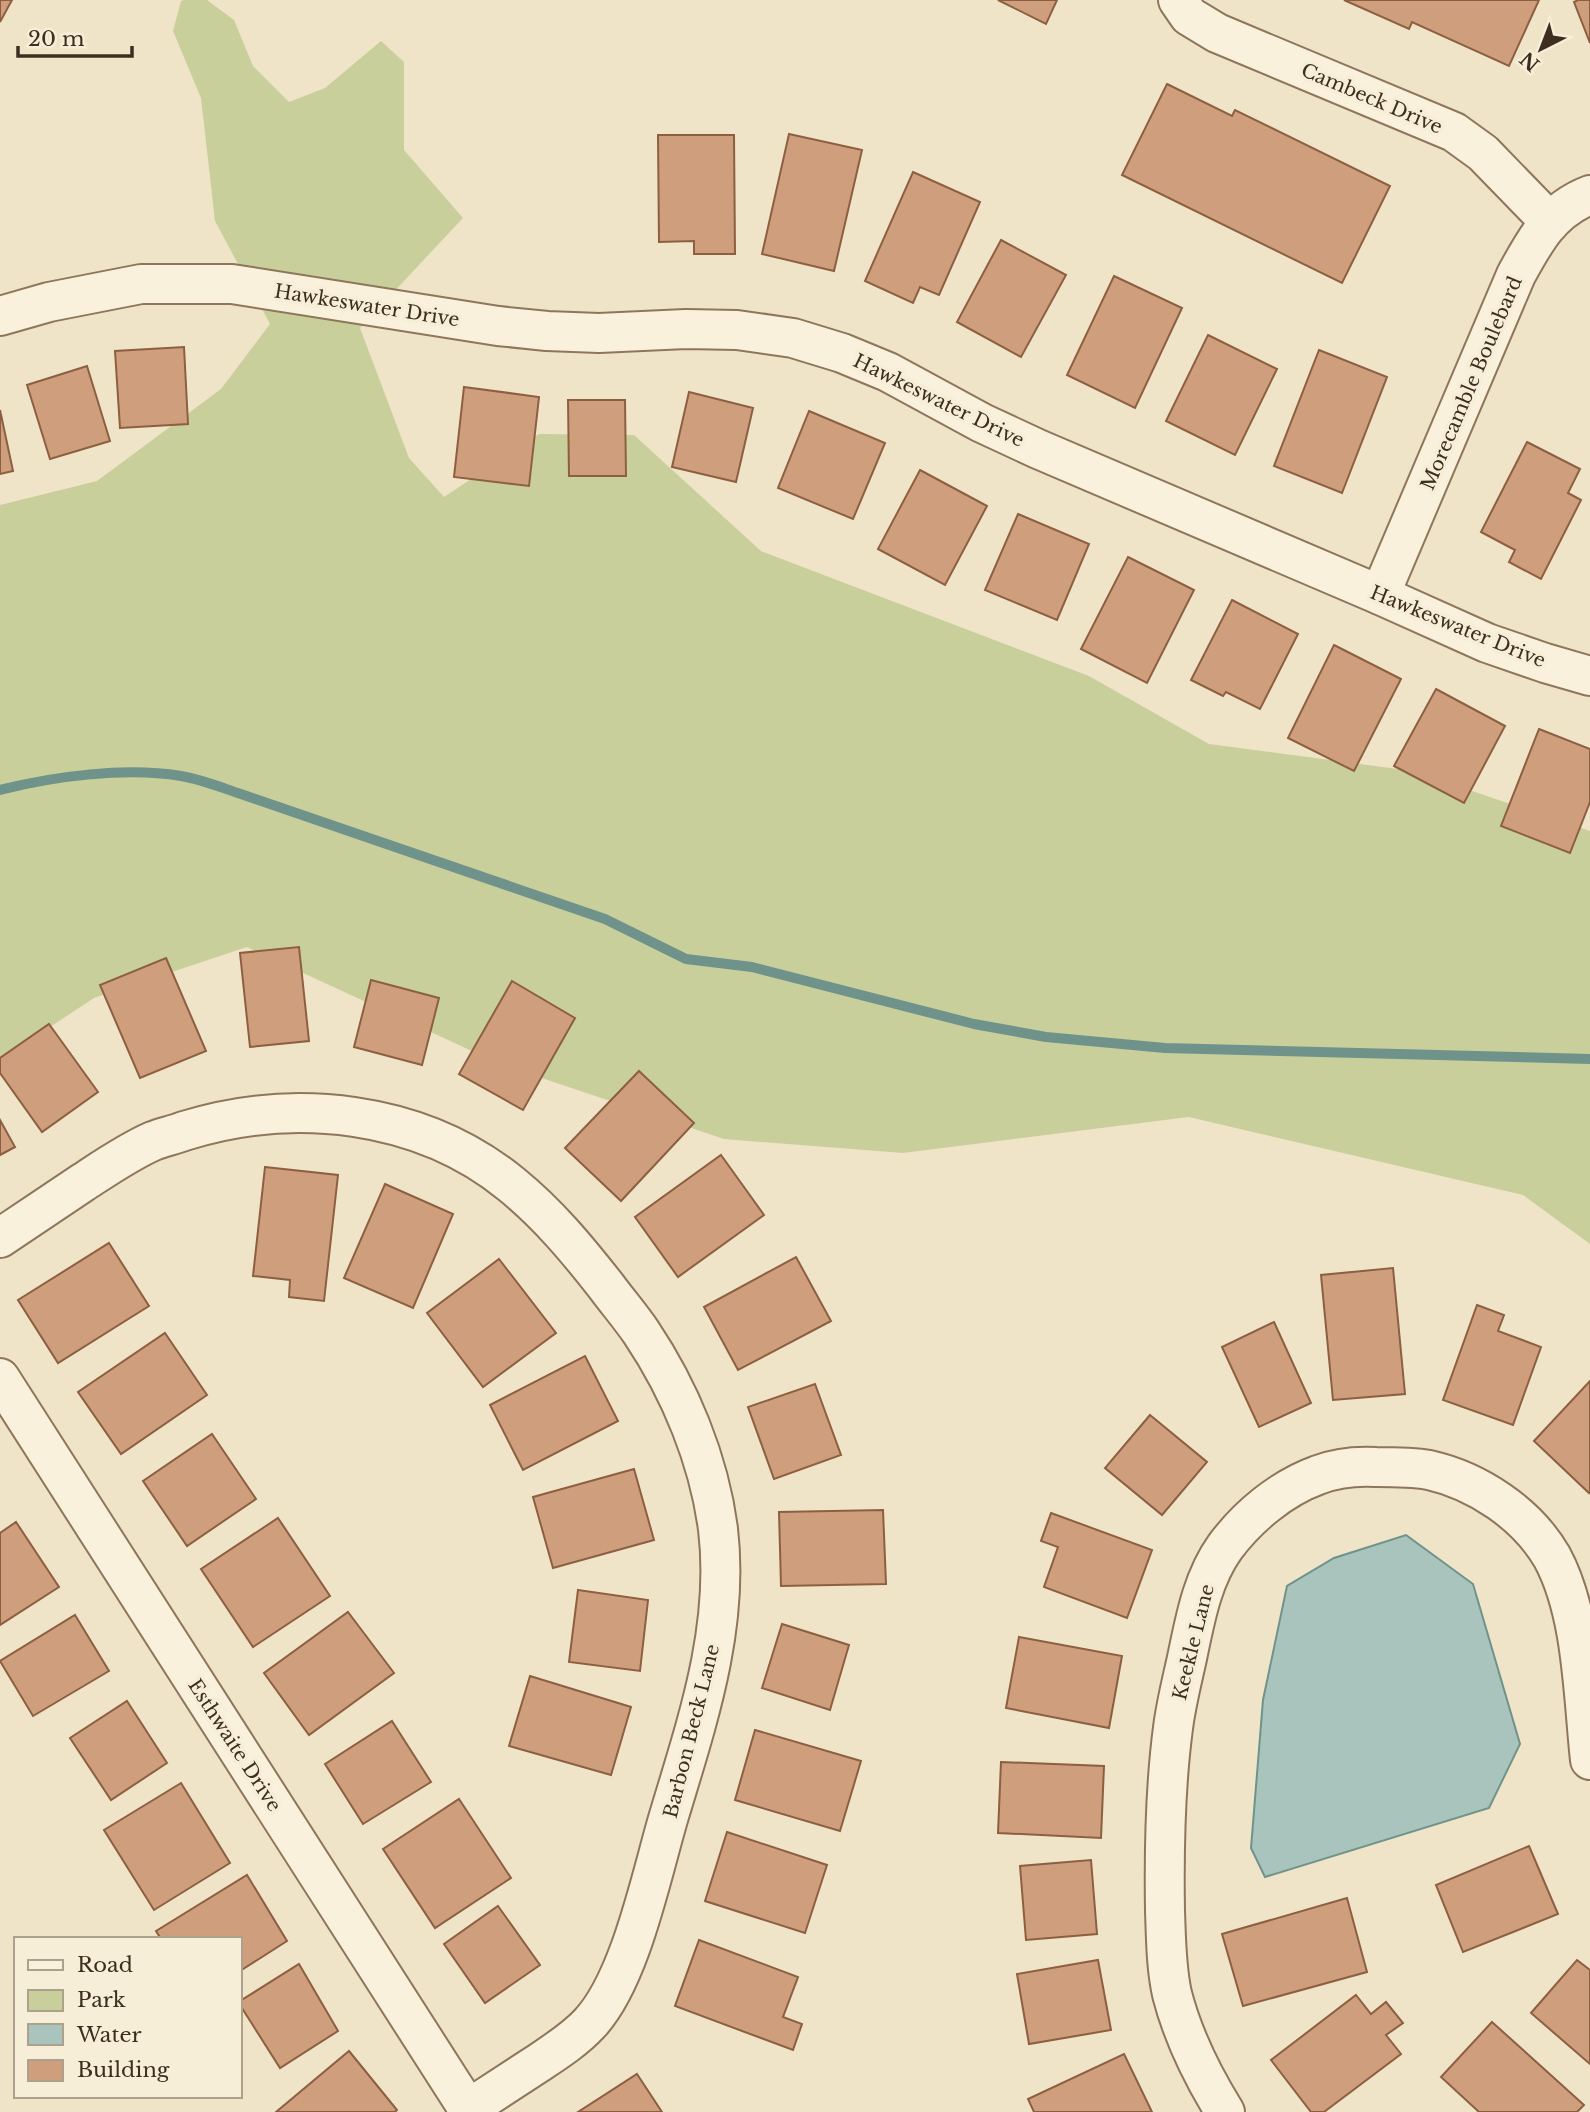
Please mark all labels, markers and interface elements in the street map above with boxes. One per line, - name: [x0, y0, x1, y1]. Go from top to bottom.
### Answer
- scale bar: [18, 14, 131, 58]
- north arrow: [1506, 14, 1576, 84]
- text: 20 m: [28, 26, 85, 52]
- text: N: [1516, 47, 1544, 76]
- street label: Cambeck Drive: [1298, 58, 1446, 139]
- street label: Morecamble Boulebard: [1416, 273, 1527, 493]
- street label: Hawkeswater Drive: [273, 279, 461, 331]
- street label: Hawkeswater Drive: [850, 349, 1028, 452]
- street label: Hawkeswater Drive: [1367, 581, 1549, 672]
- street label: Keekle Lane: [1168, 1582, 1219, 1702]
- street label: Barbon Beck Lane: [659, 1642, 724, 1820]
- street label: Esthwaite Drive: [183, 1675, 286, 1816]
- legend: [14, 1937, 242, 2098]
- text: Road: [77, 1952, 133, 1978]
- text: Park: [77, 1987, 126, 2013]
- text: Water: [76, 2022, 141, 2048]
- text: Building: [77, 2057, 170, 2083]

